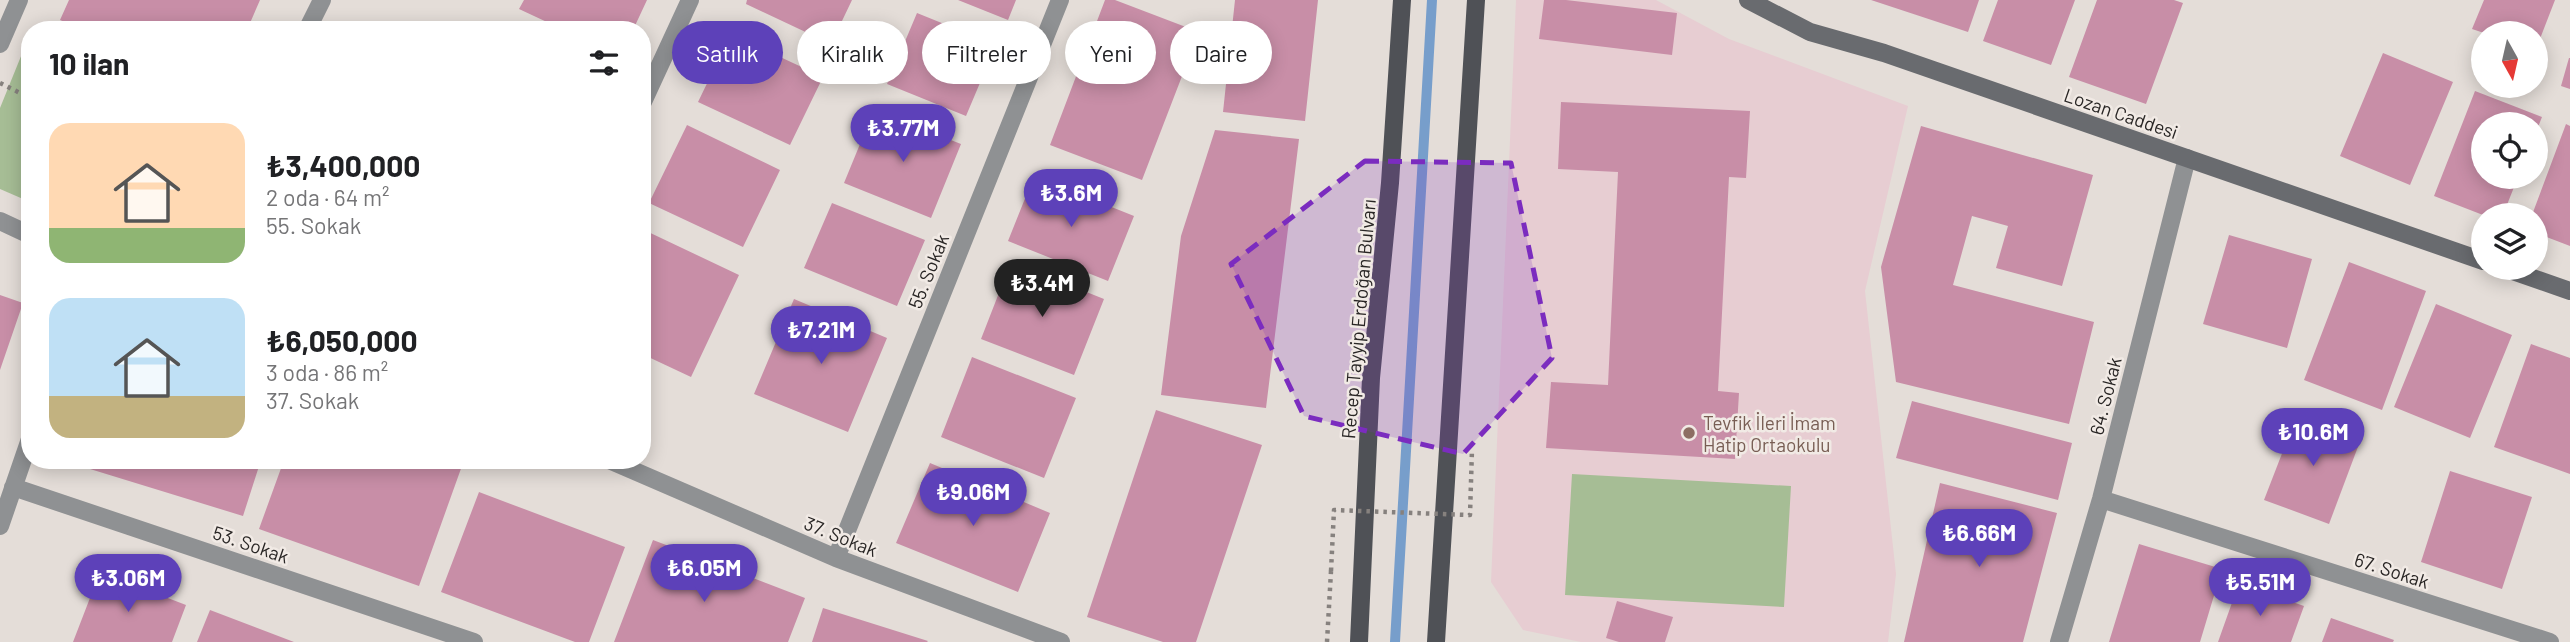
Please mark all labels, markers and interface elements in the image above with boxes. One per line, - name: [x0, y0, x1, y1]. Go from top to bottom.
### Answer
- chip: Satılık: [672, 21, 783, 84]
- chip: Kiralık: [797, 21, 908, 84]
- chip: Filtreler: [922, 21, 1051, 84]
- chip: Yeni: [1065, 21, 1156, 84]
- chip: Daire: [1170, 21, 1272, 84]
- north arrow: [2471, 21, 2548, 98]
- map controls: [2471, 21, 2548, 280]
- icon: filters: [585, 44, 623, 82]
- text: 10 ilan: [49, 45, 129, 81]
- street label: Lozan Caddesi: [2061, 83, 2181, 143]
- pin: ₺3.77M: [846, 104, 960, 164]
- button: locate: [2471, 112, 2548, 189]
- text: ₺3.77M: [867, 113, 939, 141]
- text: ₺3,400,000: [266, 147, 420, 183]
- icon: home: [105, 151, 189, 235]
- pin: ₺3.6M: [1022, 170, 1120, 229]
- text: ₺3.6M: [1040, 178, 1102, 206]
- text: 2 oda · 64 m²: [266, 183, 389, 211]
- street label: Recep Tayyip Erdoğan Bulvarı: [1336, 198, 1380, 440]
- button: layers: [2471, 203, 2548, 280]
- text: 55. Sokak: [266, 211, 361, 239]
- street label: 55. Sokak: [903, 230, 953, 312]
- pin: ₺3.4M: [993, 260, 1091, 319]
- text: ₺3.4M: [1010, 268, 1074, 296]
- pin: ₺7.21M: [764, 306, 878, 366]
- text: ₺7.21M: [787, 315, 855, 343]
- text: ₺6,050,000: [266, 322, 418, 358]
- icon: home: [105, 326, 189, 410]
- street label: 64. Sokak: [2084, 355, 2126, 437]
- text: 3 oda · 86 m²: [266, 358, 388, 386]
- text: 37. Sokak: [266, 386, 359, 414]
- pin: ₺10.6M: [2256, 408, 2370, 468]
- place label: Tevfik İleri İmam Hatip Ortaokulu: [1703, 411, 1836, 456]
- text: ₺10.6M: [2277, 417, 2349, 445]
- marker: Tevfik İleri İmam Hatip Ortaokulu: [1681, 425, 1697, 441]
- pin: ₺9.06M: [916, 468, 1030, 528]
- text: ₺9.06M: [936, 477, 1010, 505]
- pin: ₺6.66M: [1922, 510, 2036, 569]
- street label: 37. Sokak: [801, 511, 881, 561]
- text: ₺6.66M: [1942, 518, 2016, 546]
- street label: 53. Sokak: [210, 520, 292, 568]
- pin: ₺6.05M: [647, 544, 761, 604]
- street label: 67. Sokak: [2352, 547, 2432, 593]
- text: ₺6.05M: [667, 553, 741, 581]
- pin: ₺3.06M: [71, 554, 185, 614]
- pin: ₺5.51M: [2203, 558, 2317, 618]
- text: ₺3.06M: [91, 563, 165, 591]
- text: ₺5.51M: [2225, 567, 2295, 595]

